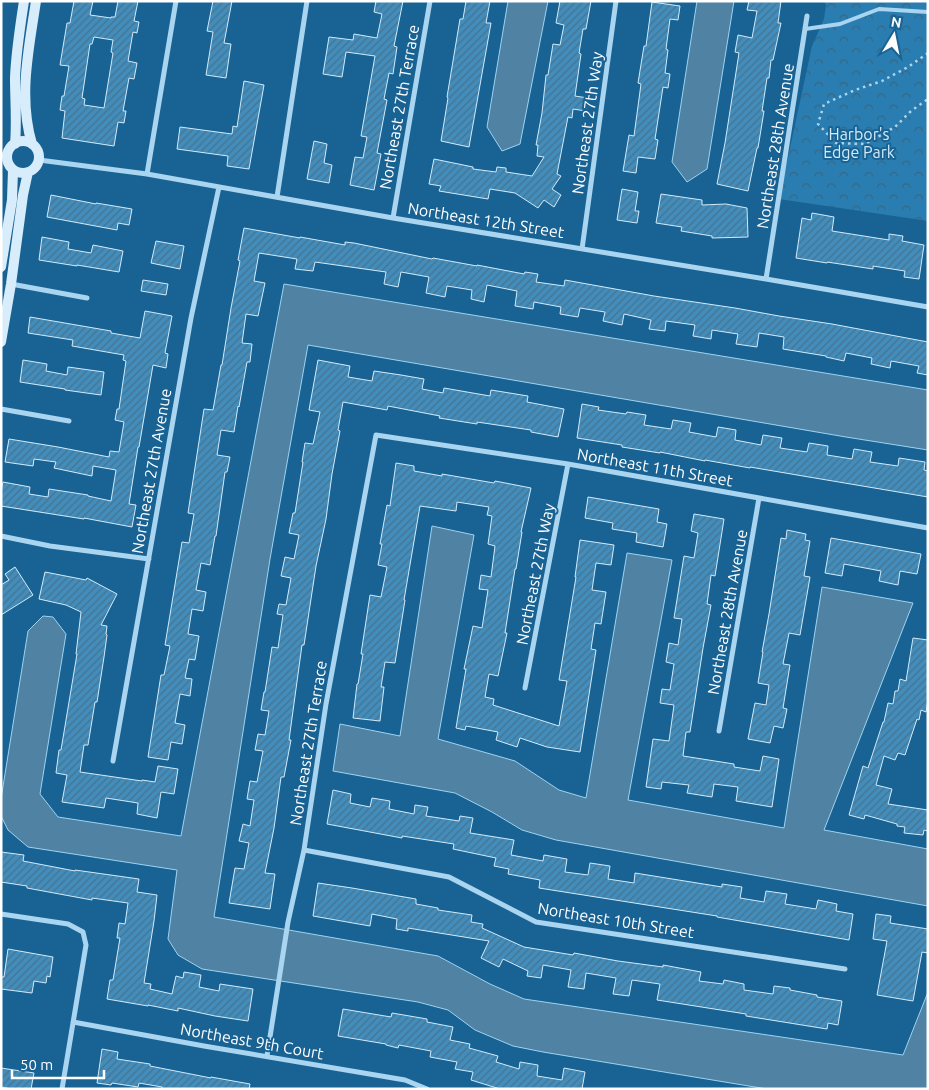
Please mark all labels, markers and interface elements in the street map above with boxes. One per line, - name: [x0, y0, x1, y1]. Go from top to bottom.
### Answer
- north arrow: [869, 10, 919, 60]
- text: N: [890, 13, 903, 31]
- street label: Northeast 27th Terrace: [376, 23, 422, 191]
- street label: Northeast 27th Way: [568, 50, 606, 195]
- street label: Northeast 28th Avenue: [753, 62, 797, 230]
- park label: Harbor's Edge Park: [823, 125, 895, 161]
- street label: Northeast 12th Street: [407, 199, 566, 241]
- street label: Northeast 27th Avenue: [128, 387, 174, 555]
- street label: Northeast 11th Street: [576, 444, 735, 490]
- street label: Northeast 27th Way: [512, 501, 558, 646]
- street label: Northeast 28th Avenue: [704, 528, 750, 696]
- street label: Northeast 27th Terrace: [286, 659, 330, 827]
- street label: Northeast 10th Street: [537, 899, 696, 941]
- street label: Northeast 9th Court: [179, 1020, 326, 1063]
- scale bar: [12, 1048, 105, 1080]
- text: 50 m: [20, 1056, 53, 1073]

